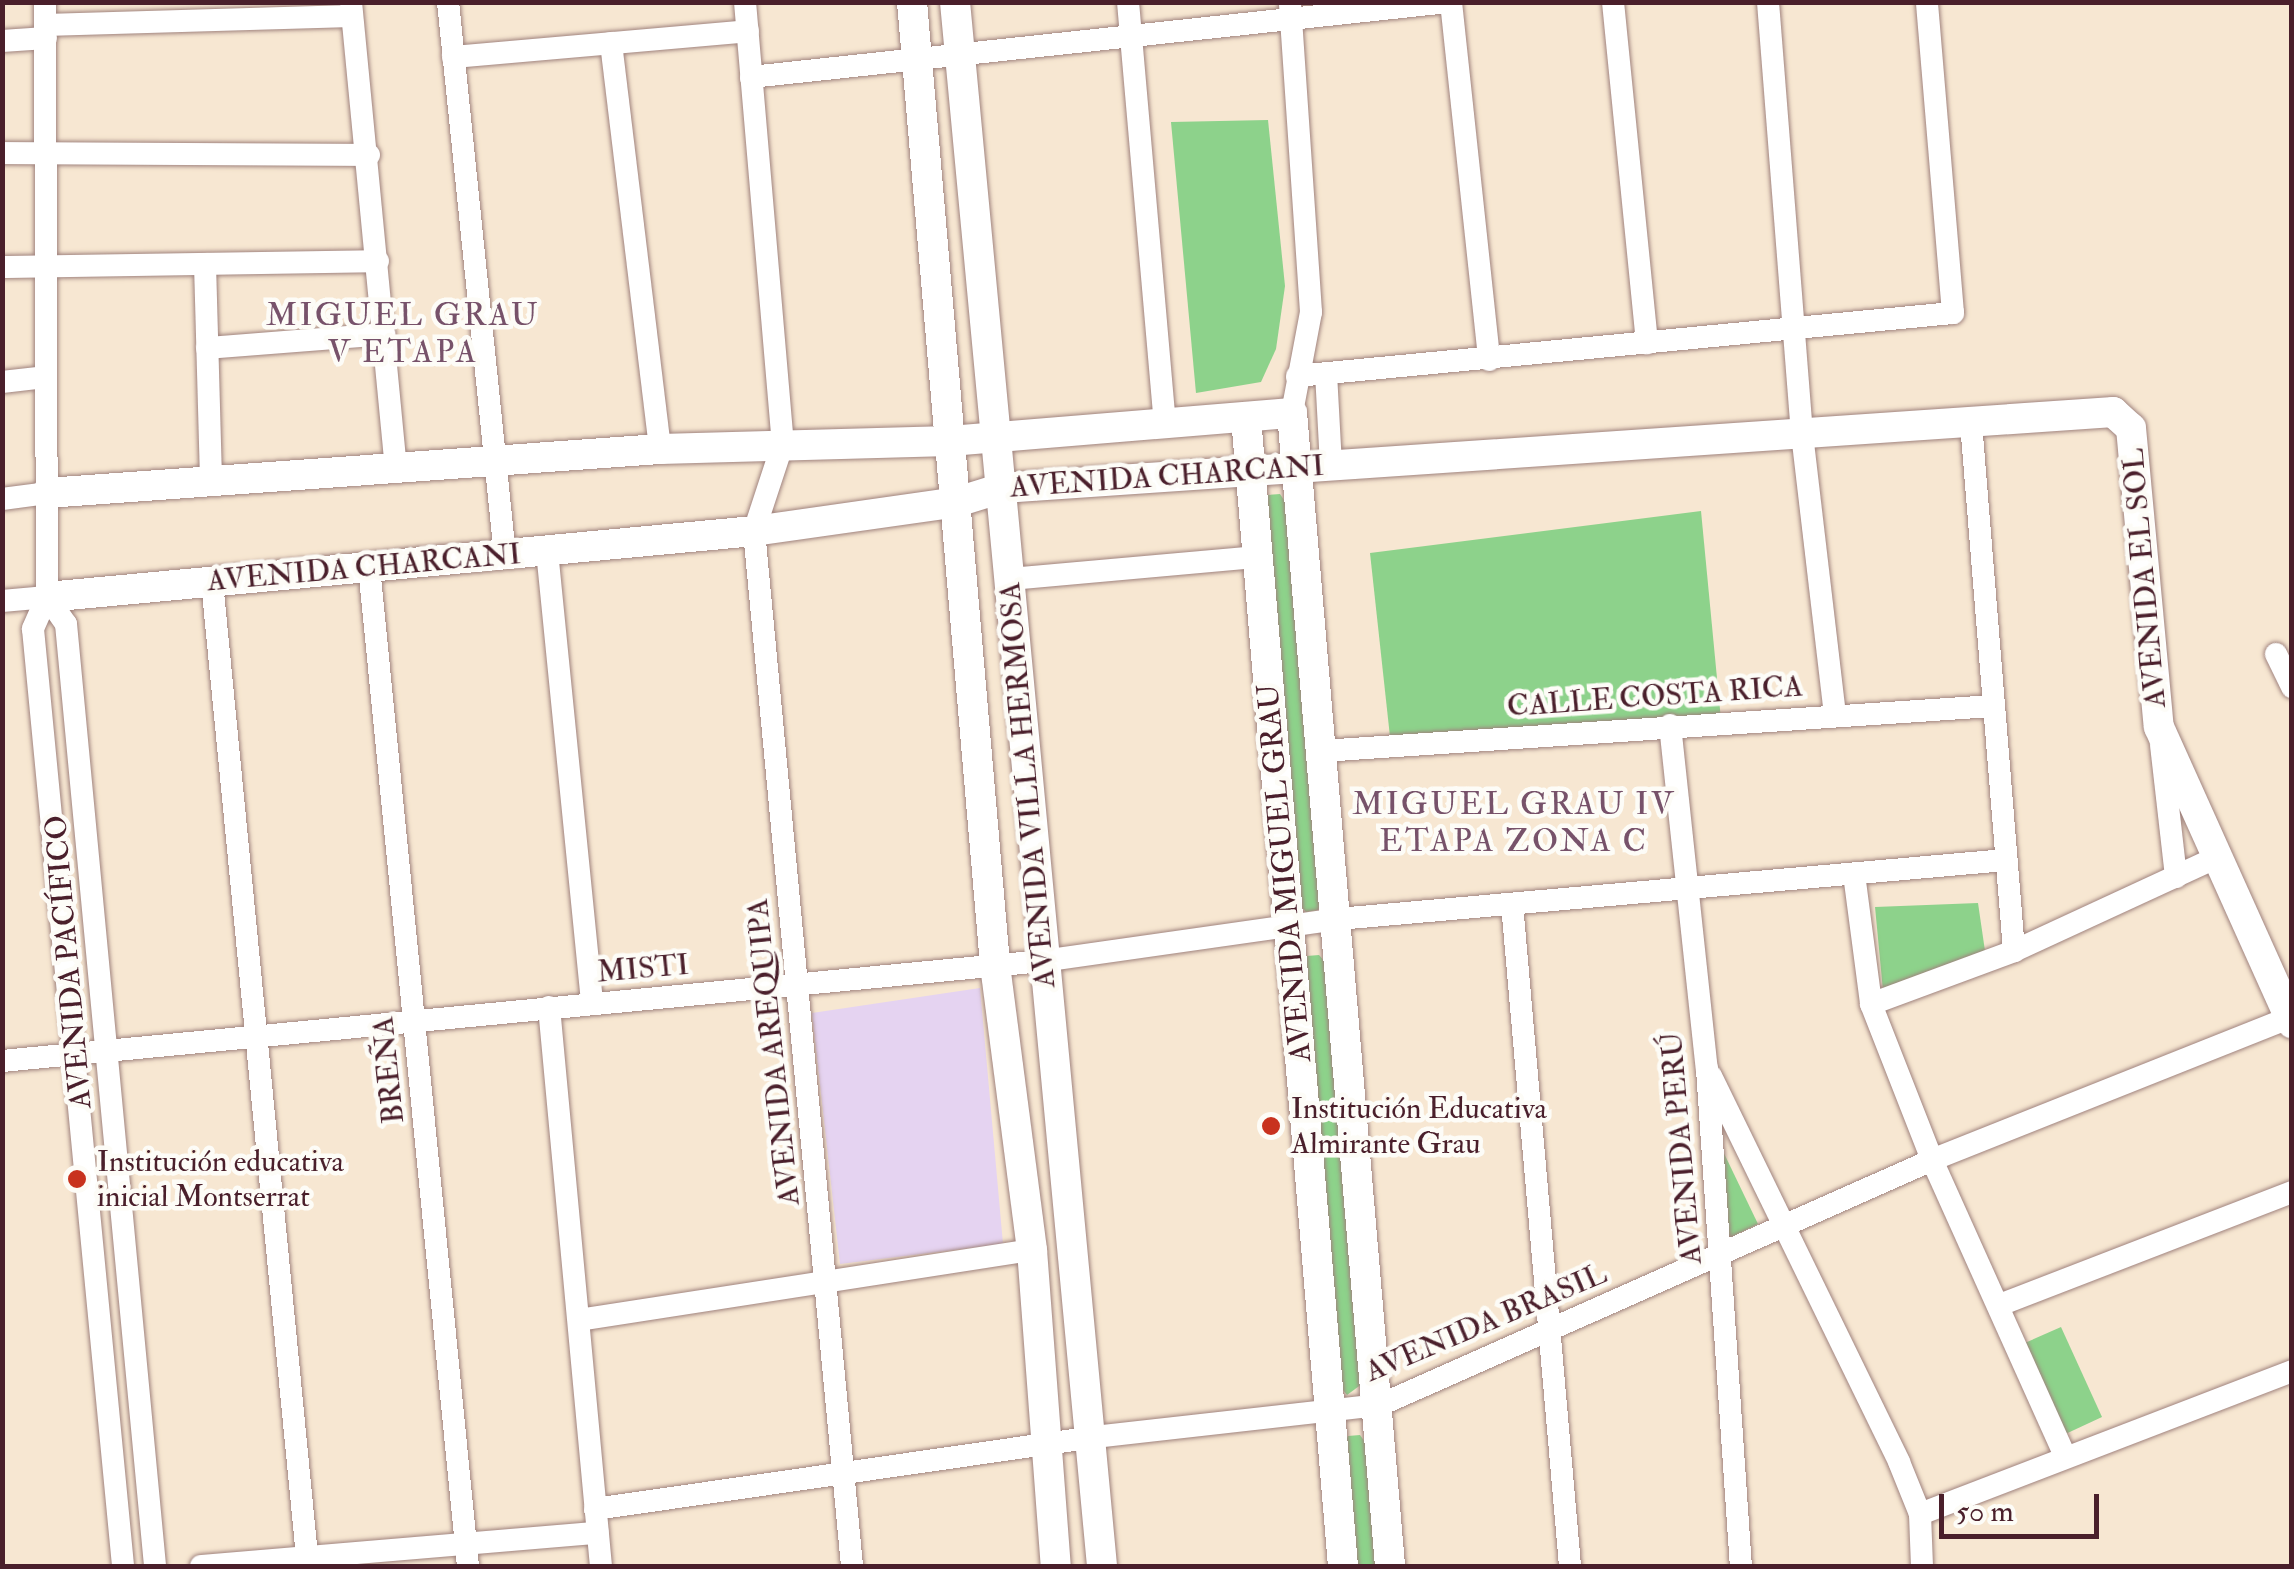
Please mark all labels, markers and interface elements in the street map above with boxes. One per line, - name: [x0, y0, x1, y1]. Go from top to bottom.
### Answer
- district label: MIGUEL GRAU V ETAPA: [266, 297, 540, 372]
- street label: AVENIDA EL SOL: [2116, 447, 2174, 709]
- street label: AVENIDA CHARCANI: [1009, 448, 1325, 506]
- street label: AVENIDA CHARCANI: [206, 536, 522, 600]
- street label: AVENIDA VILLA HERMOSA: [992, 580, 1064, 990]
- street label: CALLE COSTA RICA: [1506, 669, 1804, 725]
- street label: AVENIDA MIGUEL GRAU: [1251, 682, 1319, 1064]
- district label: MIGUEL GRAU IV ETAPA ZONA C: [1352, 786, 1676, 861]
- street label: AVENIDA PACÍFICO: [38, 814, 100, 1110]
- street label: AVENIDA AREQUIPA: [740, 897, 808, 1207]
- street label: MISTI: [596, 947, 690, 991]
- street label: BREÑA: [365, 1014, 413, 1126]
- street label: AVENIDA PERÚ: [1654, 1030, 1710, 1266]
- place label: Institución Educativa Almirante Grau: [1291, 1091, 1547, 1162]
- marker: Institución Educativa Almirante Grau: [1260, 1115, 1282, 1137]
- place label: Institución educativa inicial Montserrat: [97, 1144, 344, 1214]
- marker: Institución educativa inicial Montserrat: [66, 1168, 88, 1190]
- street label: AVENIDA BRASIL: [1360, 1256, 1612, 1390]
- scale bar: [1944, 1474, 2104, 1536]
- text: 50 m: [1956, 1493, 2014, 1530]

